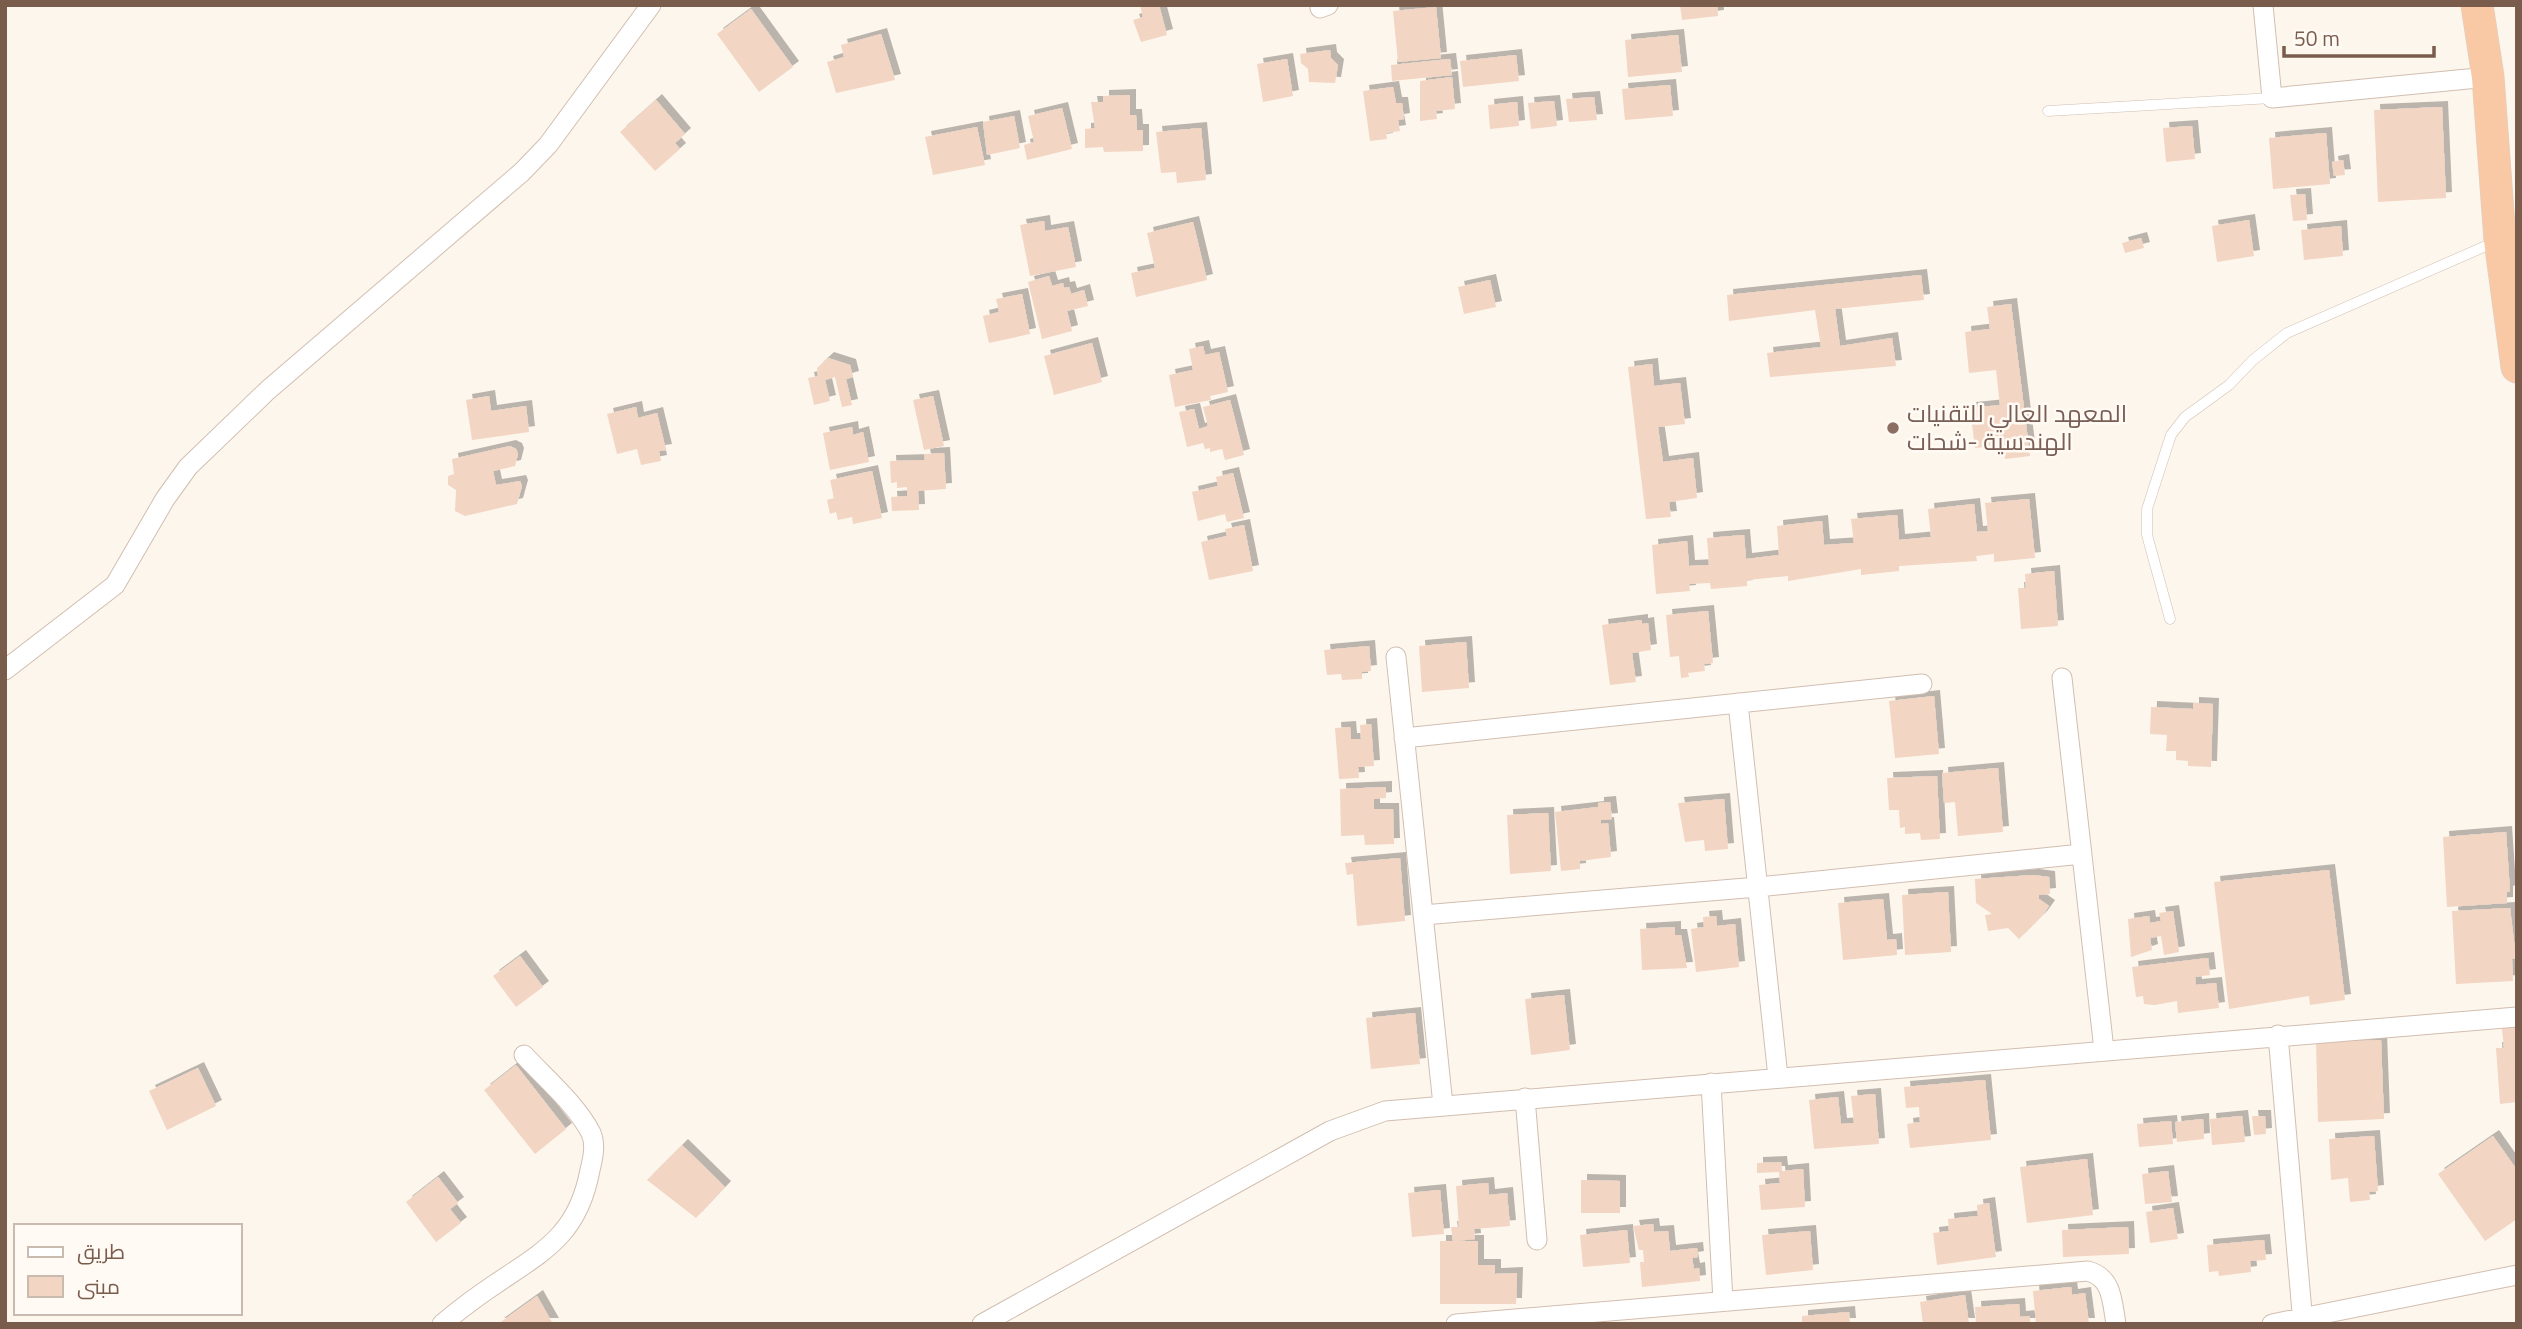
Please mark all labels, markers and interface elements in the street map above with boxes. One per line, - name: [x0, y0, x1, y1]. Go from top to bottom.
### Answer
- scale bar: [2284, 14, 2434, 58]
- text: 50 m: [2294, 22, 2340, 54]
- place label: المعهد العالي للتقنيات الهندسية -شحات: [1907, 395, 2127, 459]
- marker: المعهد العالي للتقنيات الهندسية -شحات: [1885, 420, 1901, 436]
- legend: [14, 1224, 242, 1315]
- text: طريق: [77, 1235, 125, 1267]
- text: مبنى: [77, 1270, 120, 1302]

